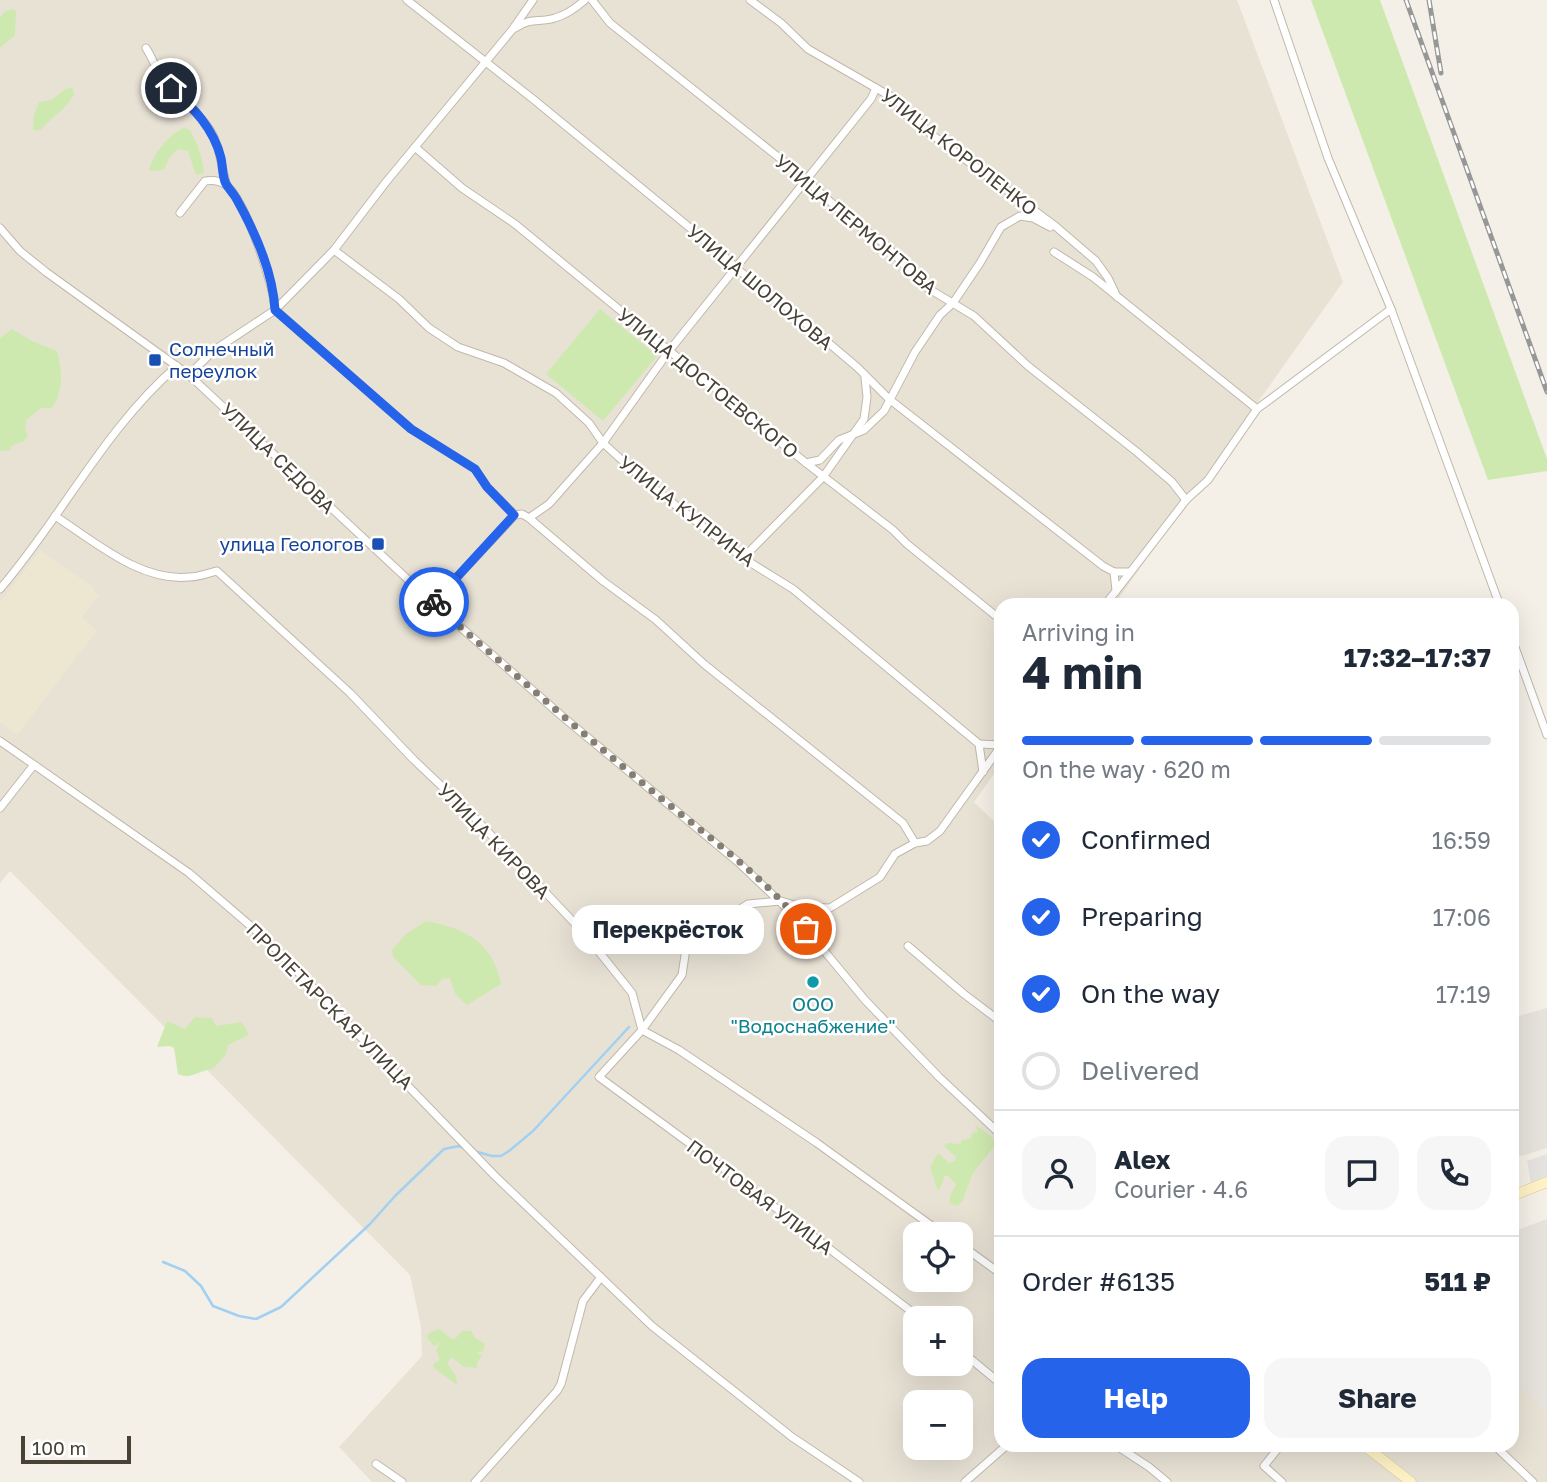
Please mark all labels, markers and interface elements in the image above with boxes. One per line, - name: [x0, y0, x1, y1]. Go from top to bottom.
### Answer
- pin: [141, 58, 201, 118]
- icon: home: [152, 69, 190, 107]
- street label: УЛИЦА КОРОЛЕНКО: [876, 83, 1042, 220]
- street label: УЛИЦА ЛЕРМОНТОВА: [770, 149, 943, 299]
- street label: УЛИЦА ШОЛОХОВА: [683, 219, 838, 354]
- street label: УЛИЦА ДОСТОЕВСКОГО: [613, 302, 803, 463]
- place label: Солнечный переулок: [169, 337, 274, 382]
- marker: Солнечный переулок: [147, 352, 163, 368]
- street label: УЛИЦА СЕДОВА: [217, 397, 340, 518]
- street label: УЛИЦА КУПРИНА: [615, 450, 760, 571]
- place label: улица Геологов: [220, 532, 364, 555]
- marker: улица Геологов: [370, 536, 386, 552]
- courier: [399, 567, 469, 637]
- icon: bike: [415, 583, 453, 621]
- text: Arriving in: [1022, 618, 1135, 646]
- text: 17:32–17:37: [1344, 642, 1491, 673]
- text: 4 min: [1022, 644, 1143, 699]
- text: On the way · 620 m: [1022, 755, 1231, 783]
- street label: УЛИЦА КИРОВА: [433, 778, 555, 903]
- icon: check: [1022, 821, 1060, 859]
- text: Confirmed: [1081, 824, 1211, 855]
- text: 16:59: [1432, 826, 1491, 854]
- icon: check: [1022, 898, 1060, 936]
- pin: [776, 899, 836, 959]
- text: Preparing: [1081, 901, 1203, 932]
- text: 17:06: [1433, 903, 1491, 931]
- callout: Перекрёсток: [572, 904, 764, 954]
- icon: bag: [787, 910, 825, 948]
- text: Перекрёсток: [592, 915, 744, 943]
- street label: ПРОЛЕТАРСКАЯ УЛИЦА: [242, 918, 419, 1094]
- marker: ООО "Водоснабжение": [805, 974, 821, 990]
- icon: check: [1022, 975, 1060, 1013]
- text: On the way: [1081, 978, 1220, 1009]
- text: 17:19: [1436, 980, 1491, 1008]
- place label: ООО "Водоснабжение": [730, 992, 896, 1037]
- text: Delivered: [1081, 1055, 1200, 1086]
- street label: ПОЧТОВАЯ УЛИЦА: [683, 1134, 838, 1259]
- button: person: [1022, 1136, 1096, 1210]
- button: chat: [1325, 1136, 1399, 1210]
- button: phone: [1417, 1136, 1491, 1210]
- text: Alex: [1114, 1144, 1171, 1175]
- text: Courier · 4.6: [1114, 1175, 1248, 1203]
- map controls: [903, 1222, 973, 1460]
- button: locate: [903, 1222, 973, 1292]
- text: Order #6135: [1022, 1266, 1175, 1297]
- text: 511 ₽: [1424, 1266, 1491, 1297]
- button: +: [903, 1306, 973, 1376]
- button: Help: [1022, 1358, 1250, 1438]
- button: Share: [1264, 1358, 1491, 1438]
- button: −: [903, 1390, 973, 1460]
- scale bar: [21, 1433, 131, 1465]
- text: 100 m: [32, 1436, 86, 1459]

